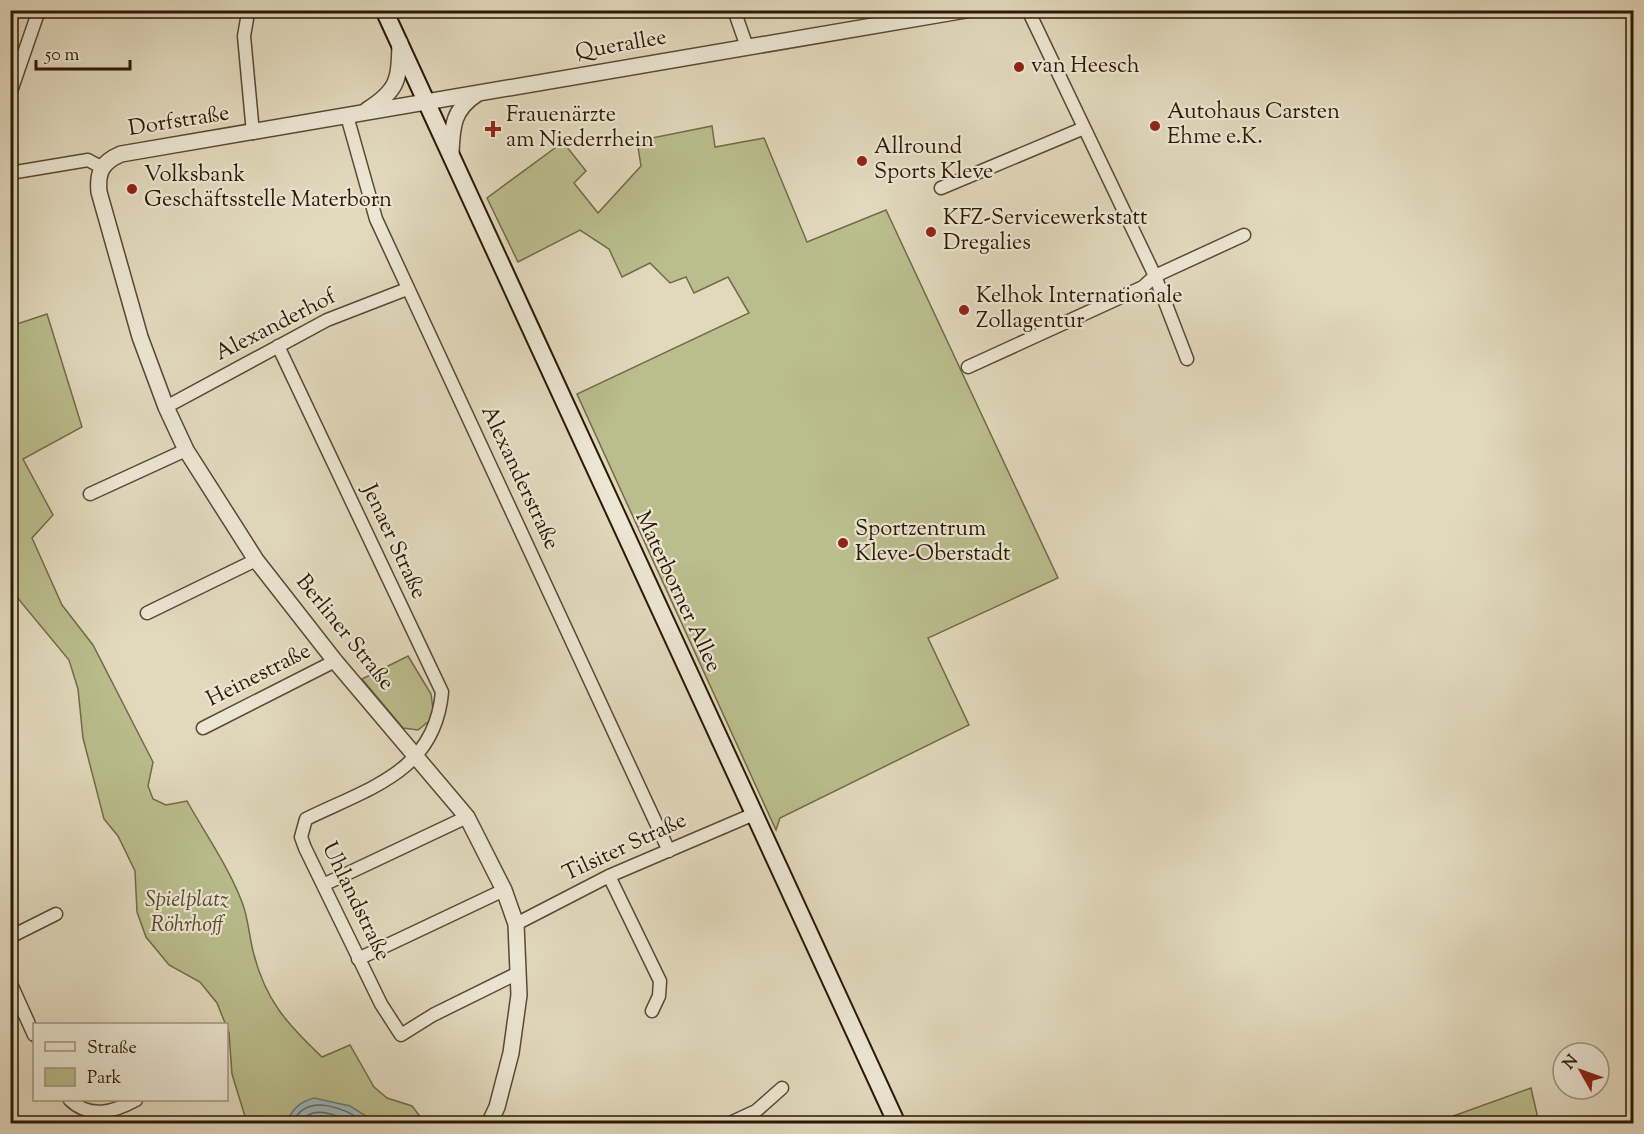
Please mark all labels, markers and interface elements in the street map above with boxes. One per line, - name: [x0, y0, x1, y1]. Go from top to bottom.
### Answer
- street label: Querallee: [573, 22, 669, 70]
- scale bar: [36, 33, 130, 71]
- text: 50 m: [44, 43, 80, 69]
- place label: van Heesch: [1031, 51, 1140, 83]
- marker: van Heesch: [1012, 60, 1026, 74]
- place label: Autohaus Carsten Ehme e.K.: [1167, 97, 1340, 154]
- street label: Dorfstraße: [126, 98, 232, 146]
- place label: Frauenärzte am Niederrhein: [506, 100, 654, 157]
- marker: Autohaus Carsten Ehme e.K.: [1148, 119, 1162, 133]
- marker: Frauenärzte am Niederrhein: [484, 120, 502, 138]
- place label: Allround Sports Kleve: [874, 132, 993, 189]
- marker: Allround Sports Kleve: [855, 154, 869, 168]
- place label: Volksbank Geschäftsstelle Materborn: [144, 160, 392, 217]
- marker: Volksbank Geschäftsstelle Materborn: [125, 182, 139, 196]
- place label: KFZ-Servicewerkstatt Dregalies: [943, 203, 1148, 260]
- marker: KFZ-Servicewerkstatt Dregalies: [924, 225, 938, 239]
- street label: Alexanderhof: [210, 281, 343, 370]
- place label: Kelhok Internationale Zollagentur: [976, 281, 1183, 338]
- marker: Kelhok Internationale Zollagentur: [957, 303, 971, 317]
- street label: Alexanderstraße: [472, 401, 566, 555]
- street label: Jenaer Straße: [352, 478, 434, 605]
- street label: Materborner Allee: [626, 506, 728, 678]
- place label: Sportzentrum Kleve-Oberstadt: [855, 514, 1011, 571]
- marker: Sportzentrum Kleve-Oberstadt: [836, 536, 850, 550]
- street label: Berliner Straße: [287, 568, 401, 698]
- street label: Heinestraße: [201, 636, 317, 716]
- street label: Tilsiter Straße: [558, 805, 692, 891]
- street label: Uhlandstraße: [312, 837, 398, 967]
- park label: Spielplatz Röhrhoff: [145, 885, 229, 942]
- legend: [33, 1023, 228, 1101]
- text: Straße: [87, 1036, 137, 1062]
- north arrow: [1551, 1041, 1611, 1101]
- text: N: [1559, 1051, 1584, 1075]
- text: Park: [87, 1066, 122, 1092]

